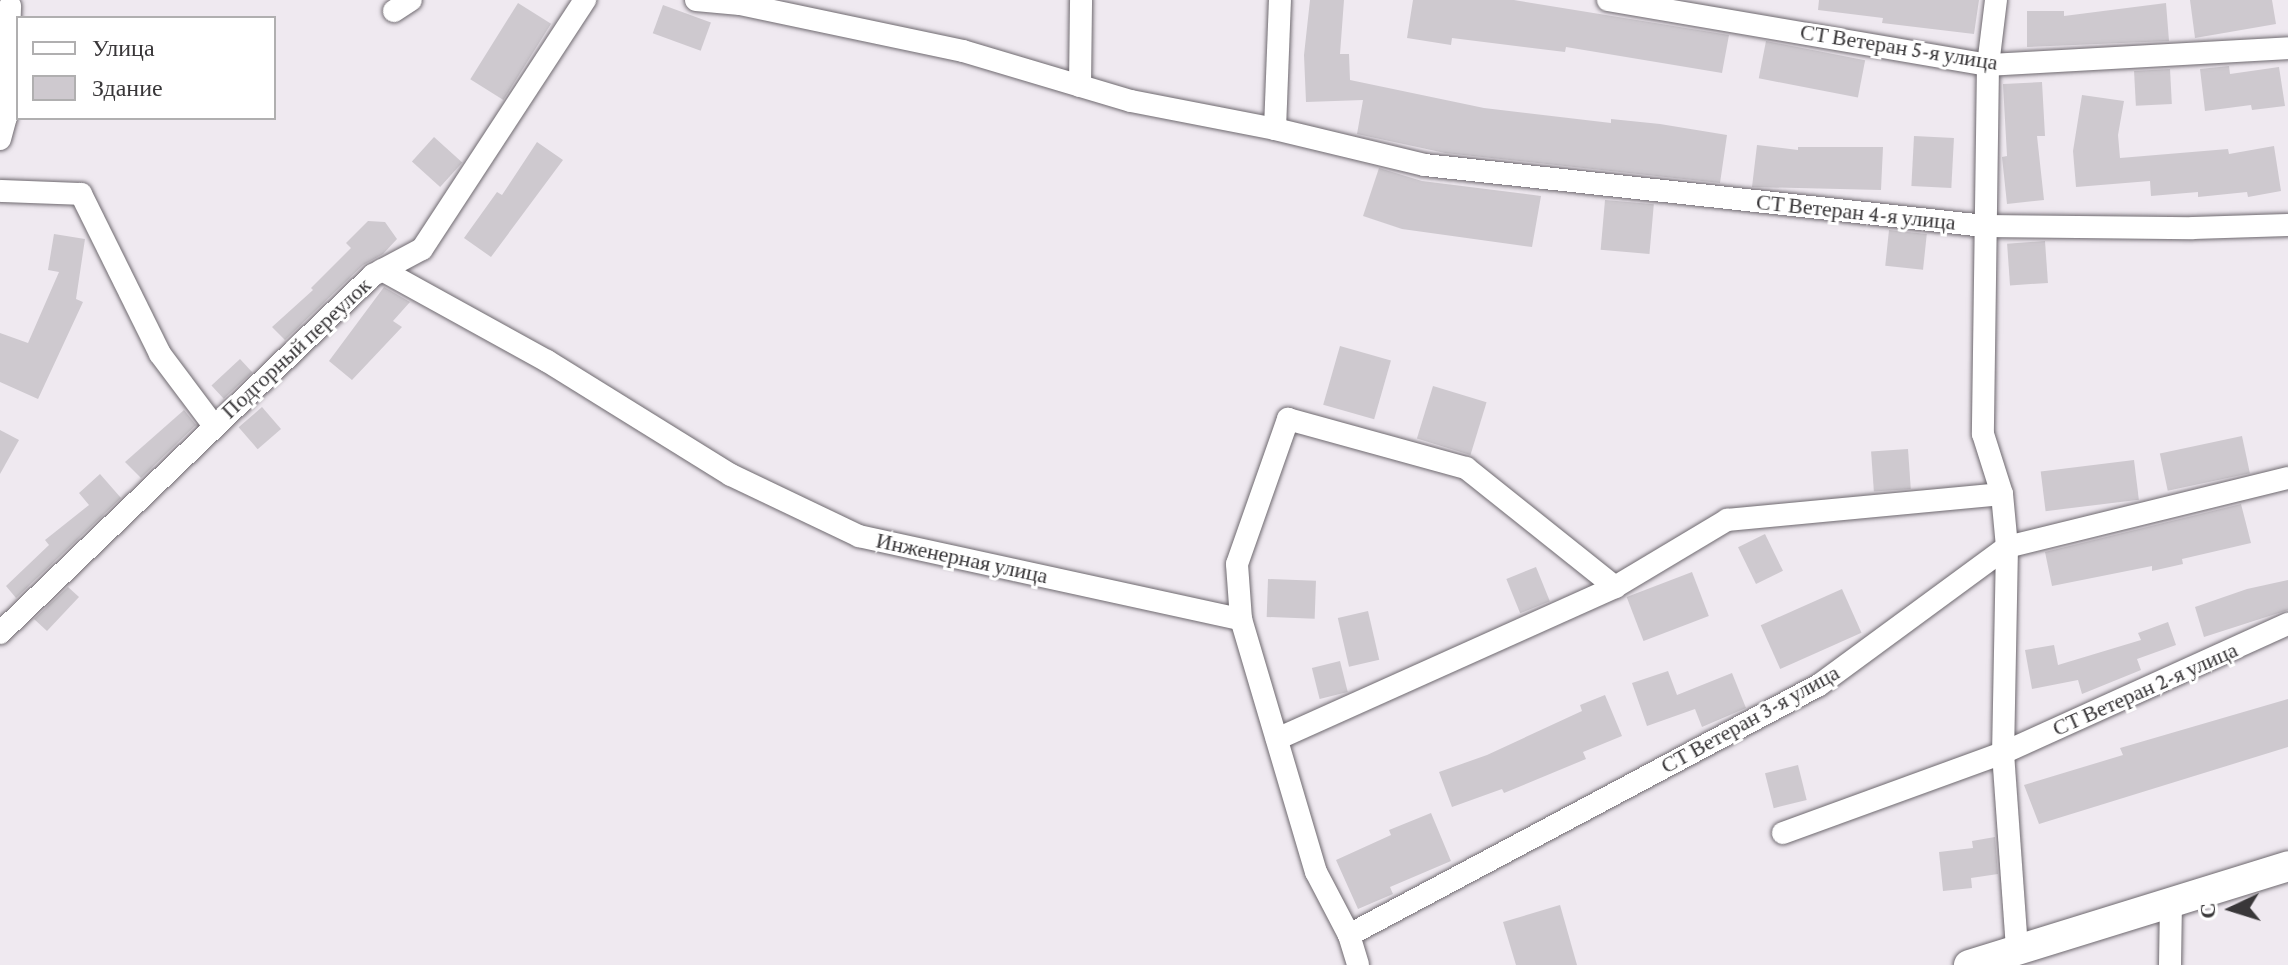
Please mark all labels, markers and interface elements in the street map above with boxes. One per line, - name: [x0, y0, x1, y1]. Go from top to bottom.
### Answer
- legend: [16, 16, 276, 120]
- street label: СТ Ветеран 5-я улица: [1798, 18, 2000, 76]
- text: Улица: [92, 34, 155, 61]
- text: Здание: [92, 74, 163, 101]
- street label: СТ Ветеран 4-я улица: [1755, 188, 1957, 236]
- street label: Подгорный переулок: [216, 272, 376, 424]
- street label: Инженерная улица: [874, 527, 1050, 589]
- street label: СТ Ветеран 2-я улица: [2048, 636, 2242, 742]
- street label: СТ Ветеран 3-я улица: [1656, 659, 1844, 779]
- north arrow: [2192, 869, 2272, 949]
- text: С: [2195, 902, 2221, 920]

